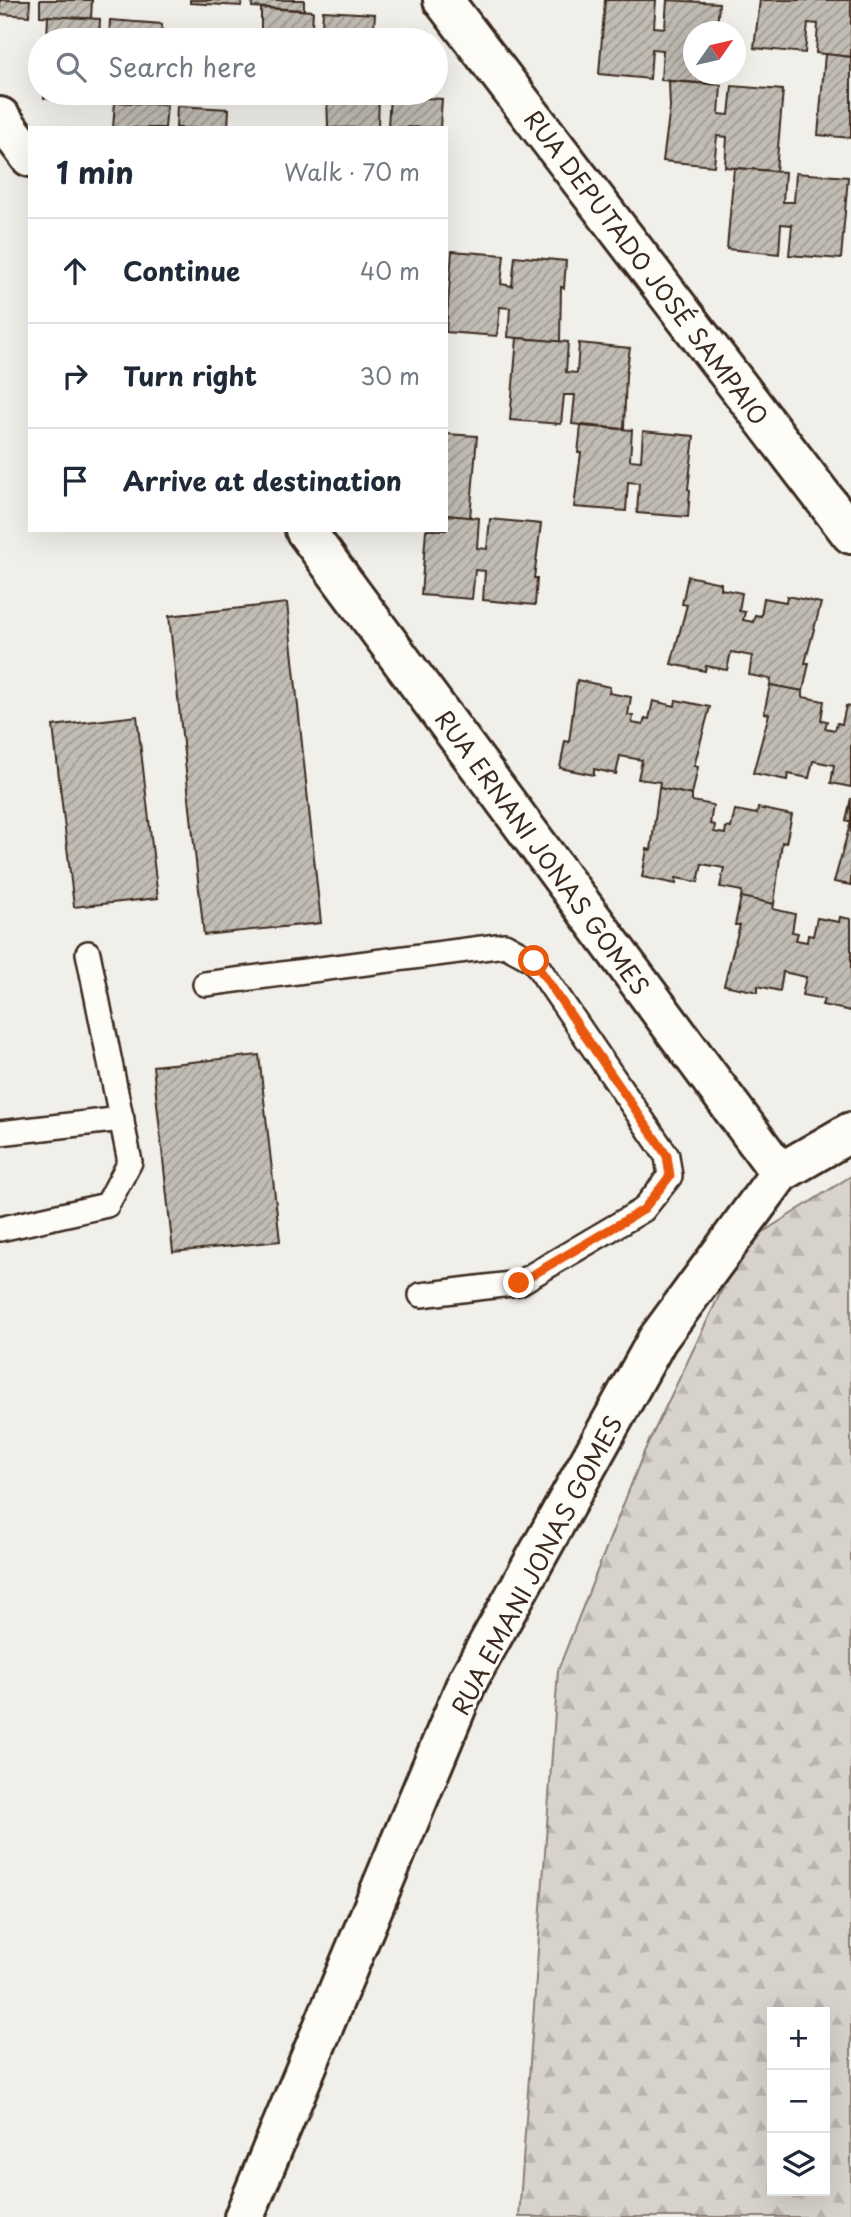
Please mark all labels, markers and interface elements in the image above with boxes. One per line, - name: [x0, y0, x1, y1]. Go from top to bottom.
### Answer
- north arrow: [683, 21, 746, 84]
- search box: [28, 28, 448, 105]
- text: Search here: [108, 47, 257, 86]
- icon: search: [52, 48, 90, 86]
- street label: RUA DEPUTADO JOSÉ SAMPAIO: [516, 102, 778, 432]
- text: 1 min: [56, 149, 134, 194]
- text: Walk · 70 m: [284, 154, 420, 189]
- text: Continue: [123, 251, 240, 290]
- icon: ahead: [56, 252, 94, 290]
- text: 40 m: [360, 253, 420, 288]
- text: Turn right: [123, 356, 257, 395]
- icon: right: [56, 357, 94, 395]
- text: 30 m: [359, 358, 420, 393]
- text: Arrive at destination: [123, 461, 402, 500]
- icon: arrive: [56, 462, 94, 500]
- street label: RUA ERNANI JONAS GOMES: [427, 702, 659, 1002]
- route start: [518, 945, 549, 976]
- route end: [503, 1267, 534, 1298]
- street label: RUA EMANI JONAS GOMES: [442, 1409, 630, 1721]
- map controls: [767, 2007, 830, 2196]
- button: +: [767, 2007, 830, 2070]
- button: −: [767, 2070, 830, 2133]
- button: layers: [767, 2133, 830, 2196]

